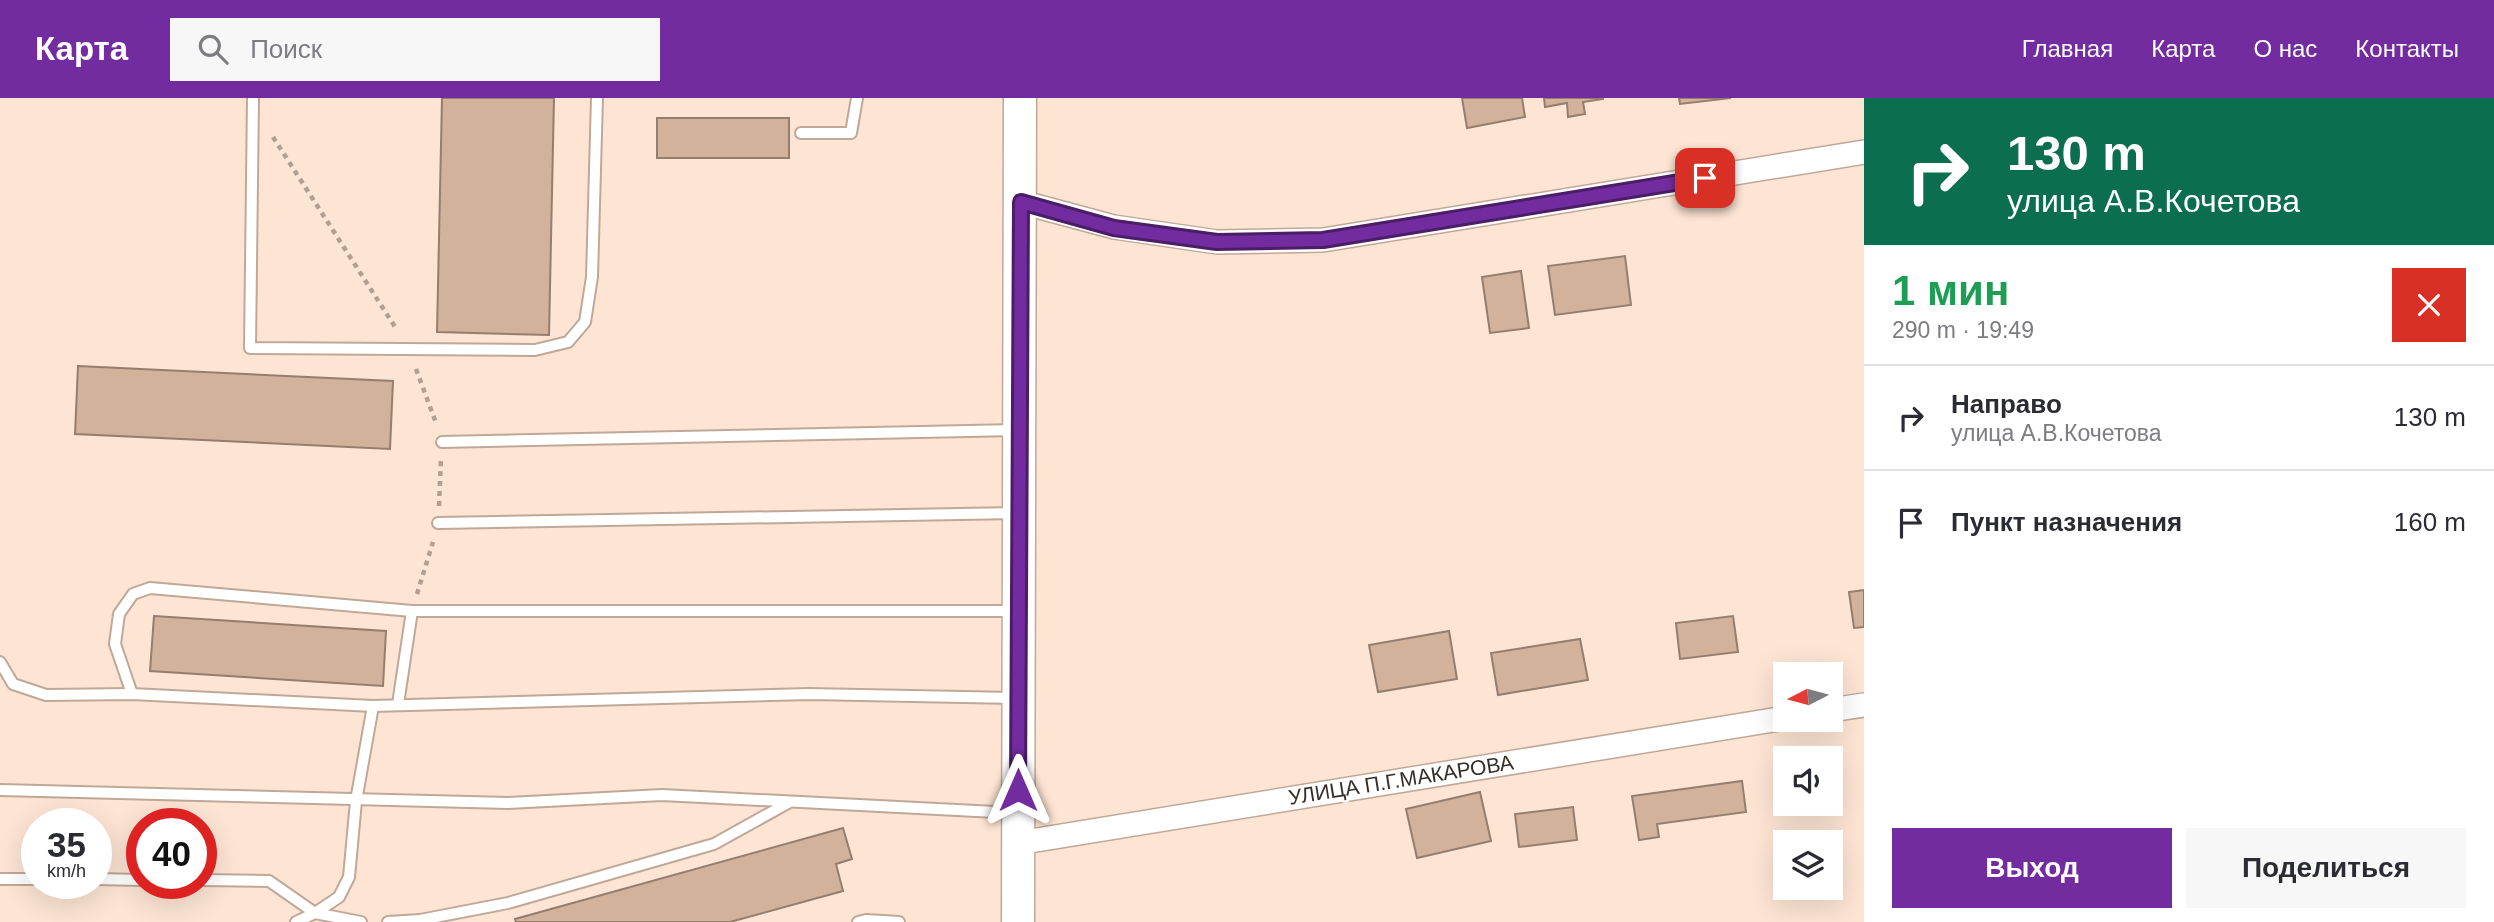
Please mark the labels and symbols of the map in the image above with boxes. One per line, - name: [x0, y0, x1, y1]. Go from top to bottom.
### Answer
- pin: [1675, 148, 1735, 208]
- north arrow: [1773, 662, 1843, 732]
- street label: УЛИЦА П.Г.МАКАРОВА: [1287, 750, 1515, 809]
- position arrow: [981, 753, 1055, 827]
- speed limit sign: 40: [126, 808, 217, 899]

